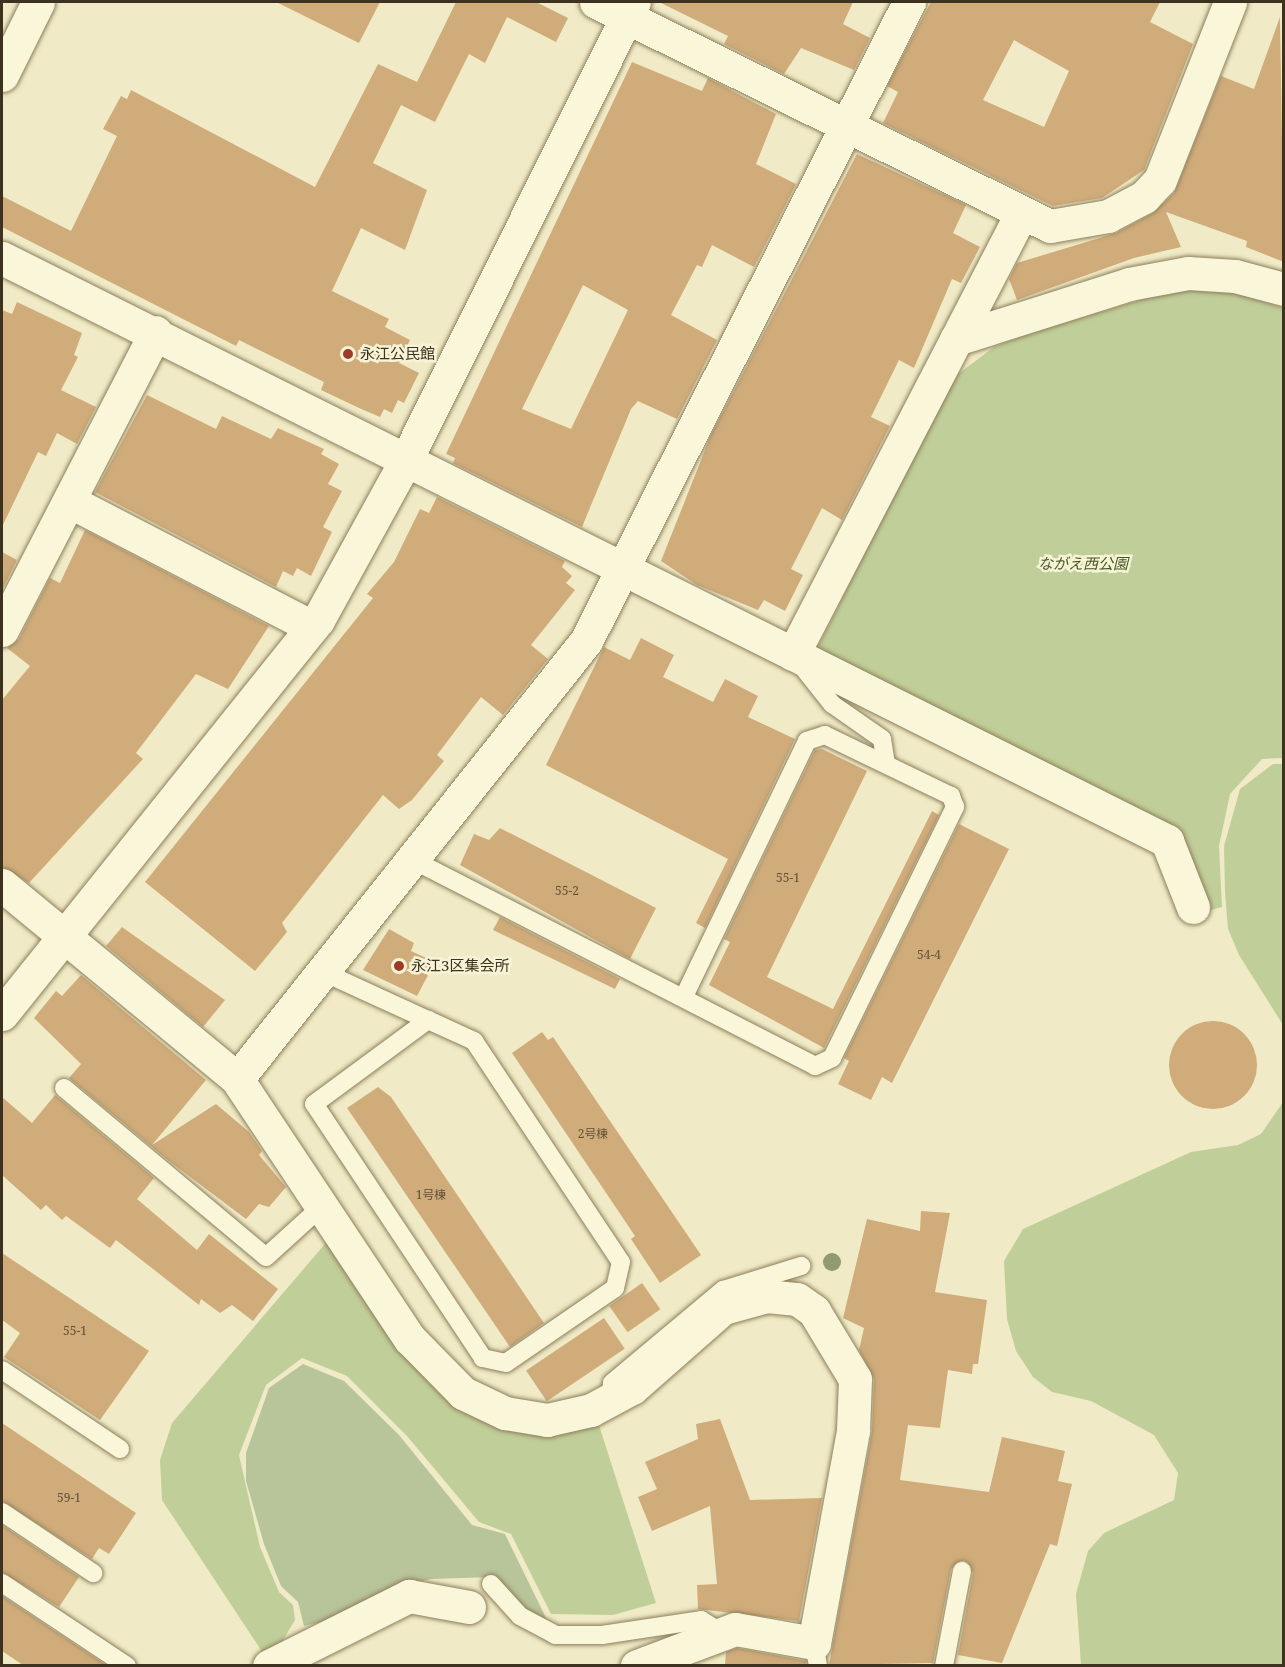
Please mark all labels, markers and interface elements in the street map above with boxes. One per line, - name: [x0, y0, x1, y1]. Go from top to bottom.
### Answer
- place label: 永江公民館: [360, 345, 435, 363]
- marker: 永江公民館: [341, 347, 355, 361]
- park label: ながえ西公園: [1038, 555, 1128, 573]
- house number: 55-1: [776, 871, 800, 885]
- house number: 55-2: [555, 884, 579, 898]
- house number: 54-4: [917, 948, 941, 962]
- place label: 永江3区集会所: [411, 957, 509, 975]
- marker: 永江3区集会所: [392, 959, 406, 973]
- house number: 2号棟: [578, 1127, 608, 1141]
- house number: 1号棟: [416, 1188, 446, 1202]
- house number: 55-1: [63, 1324, 87, 1338]
- house number: 59-1: [57, 1491, 81, 1505]

